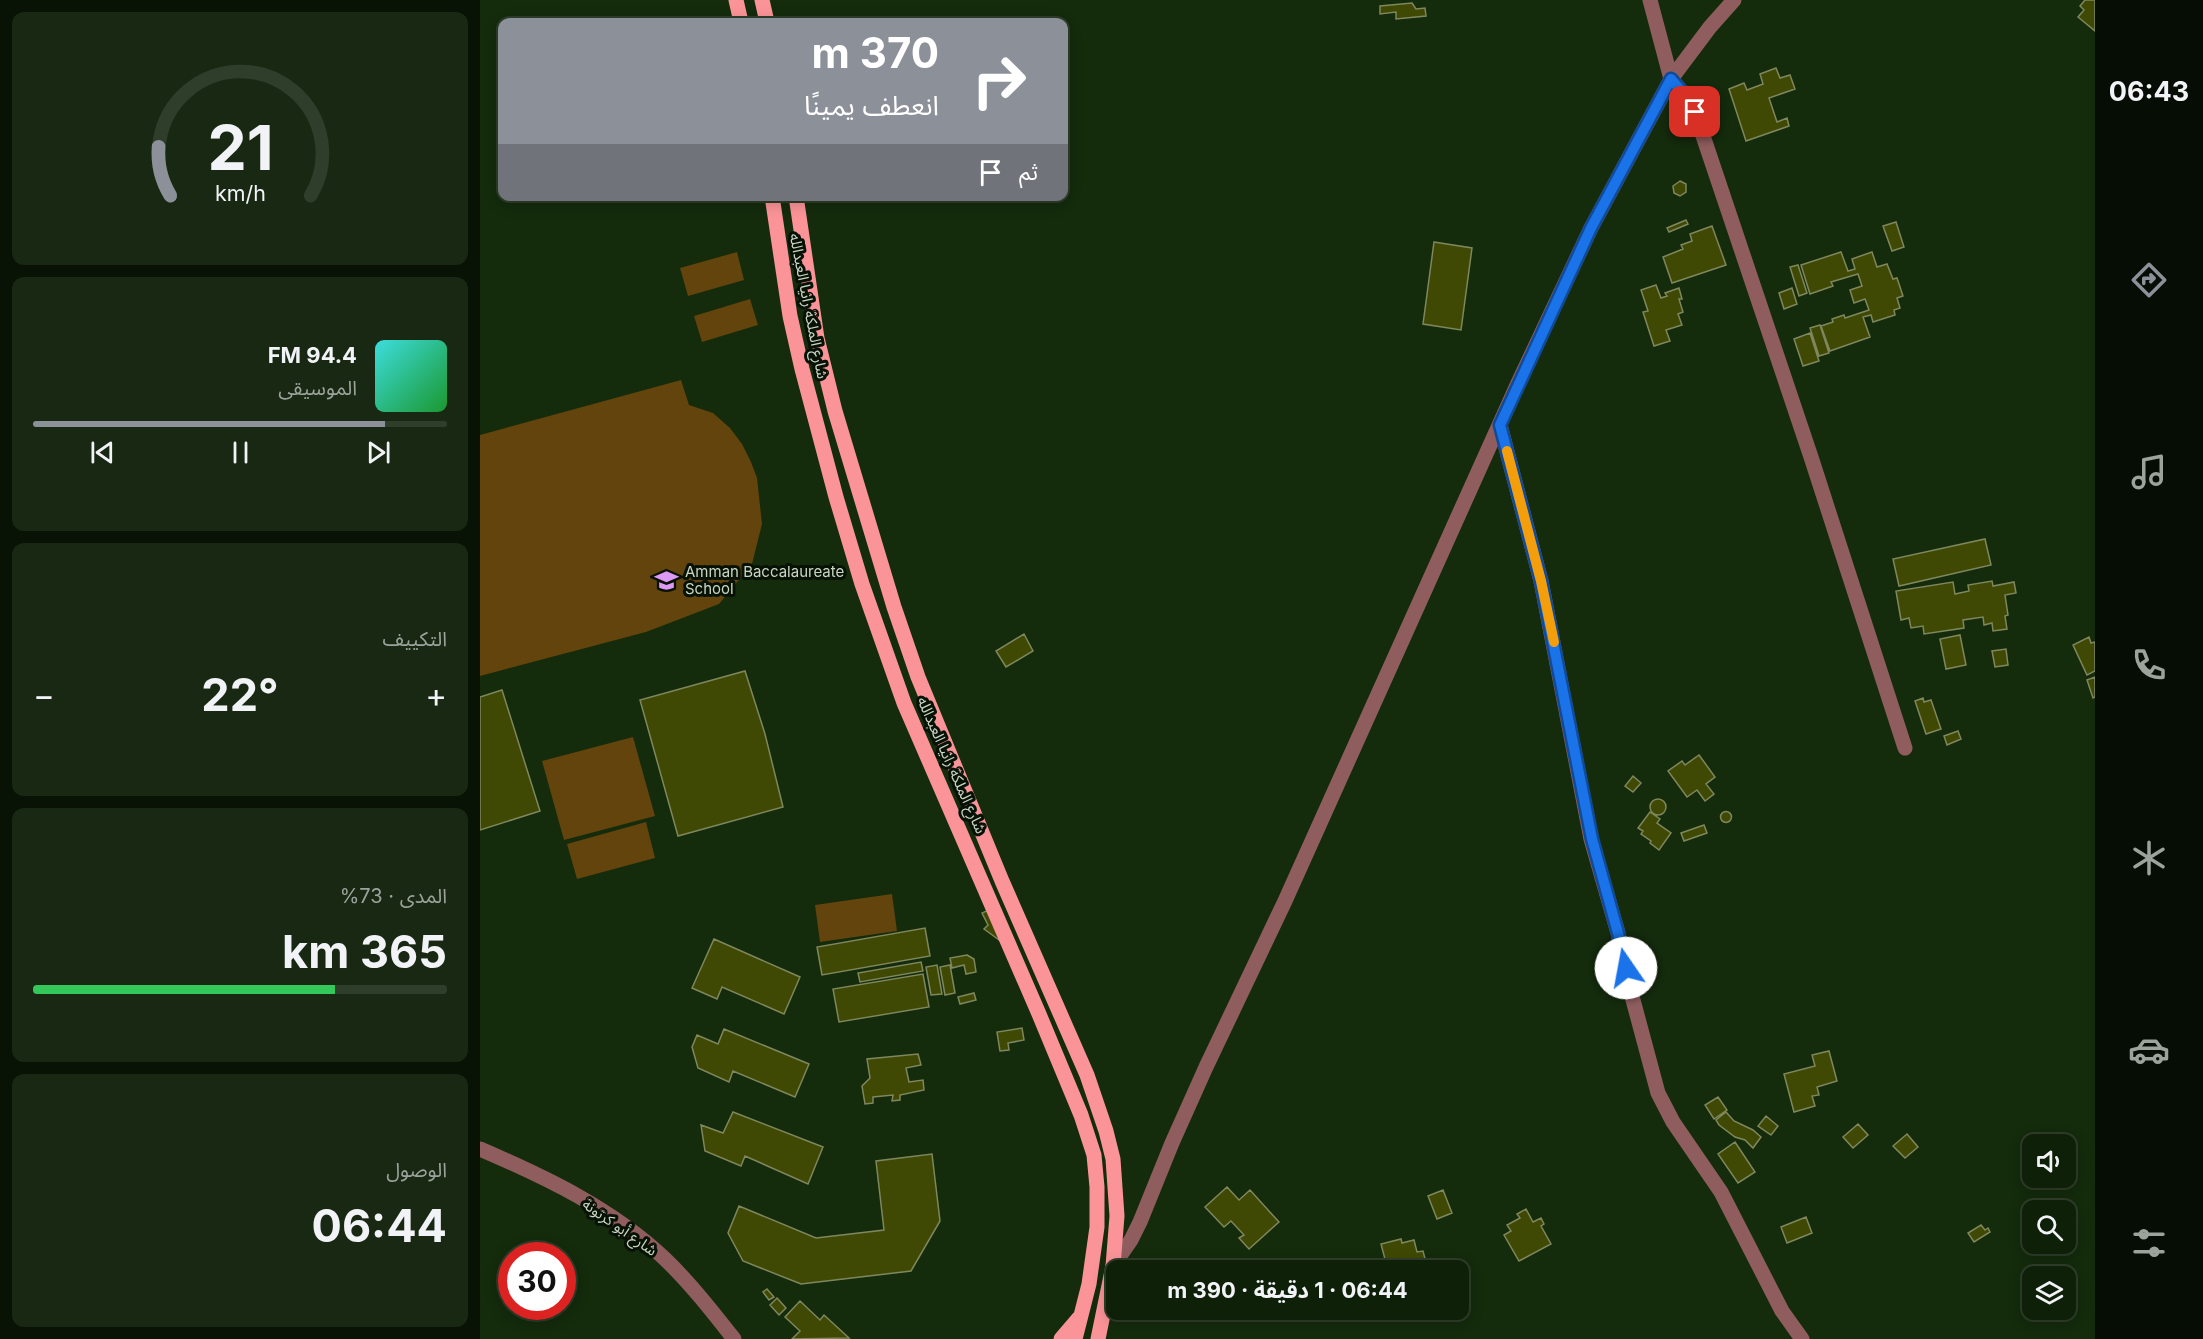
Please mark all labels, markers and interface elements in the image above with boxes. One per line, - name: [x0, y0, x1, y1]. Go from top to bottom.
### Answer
- text: 370 m: [812, 27, 939, 78]
- icon: right: [960, 42, 1038, 120]
- text: 06:43: [2109, 75, 2189, 108]
- pin: [1669, 86, 1720, 137]
- text: انعطف يمينًا: [804, 89, 939, 122]
- icon: arrive: [1678, 95, 1711, 128]
- text: 21: [207, 110, 273, 185]
- icon: arrive: [974, 156, 1007, 189]
- text: ثم: [1019, 159, 1038, 185]
- text: km/h: [215, 180, 265, 206]
- street label: شارع الملكة رانيا العبدالله: [783, 232, 832, 381]
- icon: directions: [2128, 259, 2170, 301]
- text: 94.4 FM: [268, 342, 357, 368]
- text: الموسيقى: [278, 376, 357, 400]
- icon: previous: [86, 436, 119, 469]
- icon: pause: [224, 436, 257, 469]
- icon: next: [362, 436, 395, 469]
- icon: music: [2128, 451, 2170, 493]
- place label: Amman Baccalaureate School: [685, 562, 844, 598]
- school or university icon: Amman Baccalaureate School: [654, 567, 680, 593]
- text: التكييف: [383, 627, 447, 651]
- icon: phone: [2128, 644, 2170, 686]
- text: 22°: [201, 667, 279, 722]
- text: −: [33, 675, 55, 715]
- text: +: [425, 675, 447, 715]
- street label: شارع الملكة رانيا العبدالله: [911, 694, 991, 838]
- icon: climate: [2128, 837, 2170, 879]
- text: المدى · 73%: [340, 884, 447, 908]
- text: 365 km: [282, 924, 447, 979]
- position arrow: [1594, 936, 1658, 1000]
- icon: car: [2128, 1029, 2170, 1071]
- map controls: [2022, 1134, 2076, 1320]
- button: sound: [2022, 1134, 2076, 1188]
- text: الوصول: [386, 1158, 447, 1182]
- street label: شارع أبو كرتونة: [577, 1194, 661, 1262]
- text: 06:44: [312, 1198, 447, 1253]
- button: search: [2022, 1200, 2076, 1254]
- icon: filters: [2128, 1222, 2170, 1264]
- speed limit sign: 30: [498, 1242, 576, 1320]
- button: layers: [2022, 1266, 2076, 1320]
- text: 06:44 · 1 دقيقة · 390 m: [1167, 1277, 1408, 1303]

